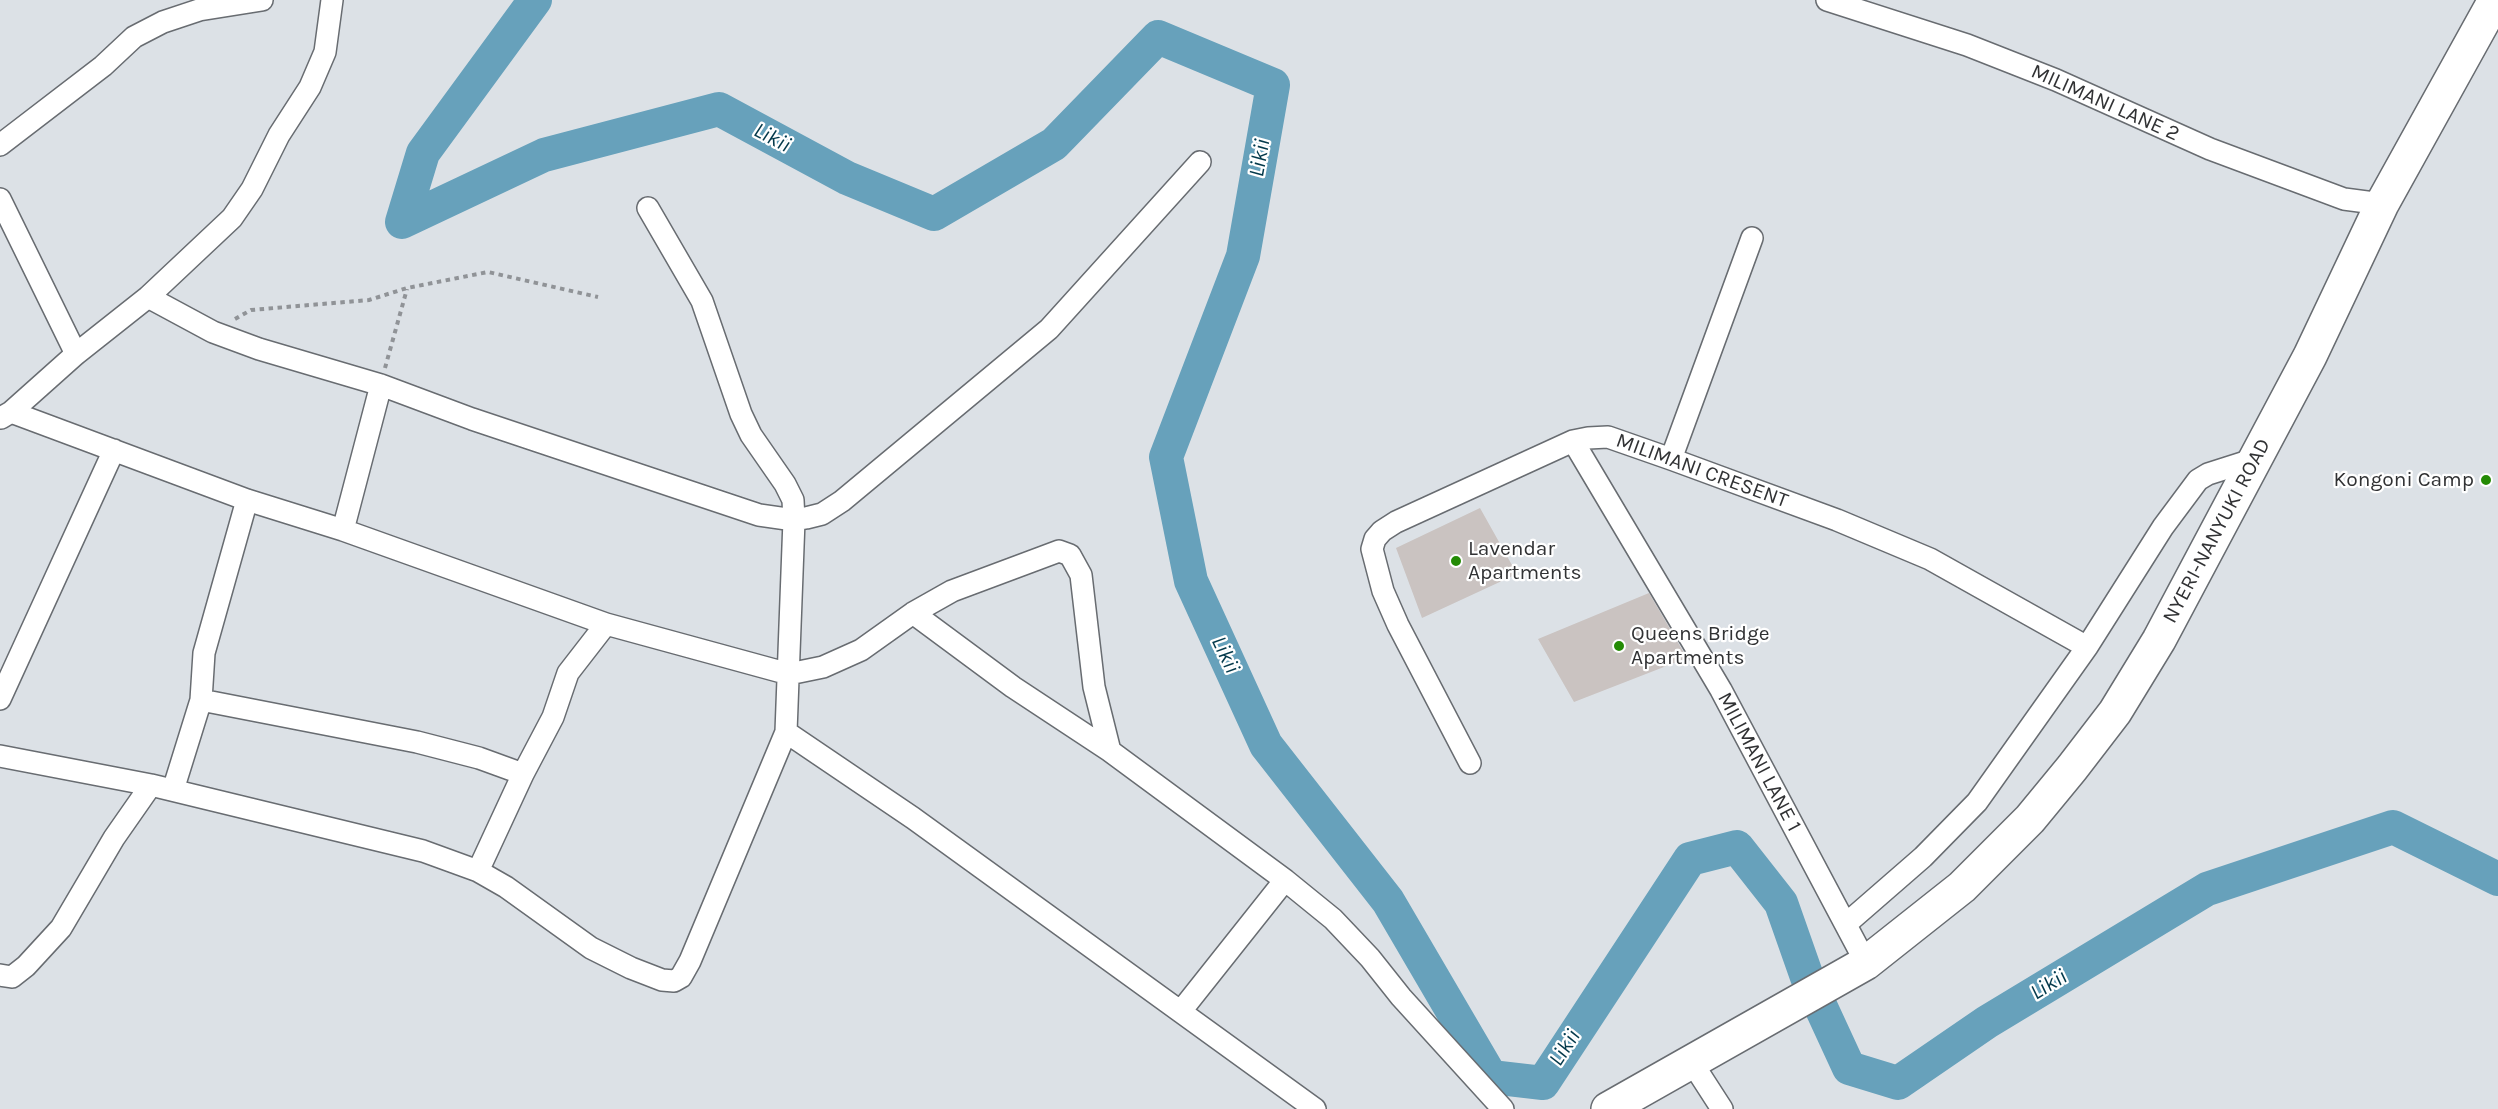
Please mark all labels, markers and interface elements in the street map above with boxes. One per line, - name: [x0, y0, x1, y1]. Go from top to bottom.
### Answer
- street label: MILIMANI LANE 2: [2027, 59, 2183, 147]
- water label: Likii: [749, 117, 795, 159]
- water label: Likii: [1244, 137, 1276, 179]
- street label: MILIMANI CRESENT: [1612, 428, 1792, 514]
- street label: NYERI-NANYUKI ROAD: [2158, 434, 2276, 628]
- place label: Kongoni Camp: [2333, 467, 2474, 493]
- marker: Kongoni Camp: [2479, 473, 2493, 487]
- place label: Lavendar Apartments: [1468, 536, 1581, 586]
- marker: Lavendar Apartments: [1449, 554, 1463, 568]
- place label: Queens Bridge Apartments: [1631, 621, 1770, 671]
- water label: Likii: [1205, 632, 1245, 678]
- marker: Queens Bridge Apartments: [1612, 639, 1626, 653]
- street label: MILIMANI LANE 1: [1712, 688, 1806, 836]
- water label: Likii: [2026, 964, 2072, 1006]
- water label: Likii: [1544, 1025, 1586, 1071]

